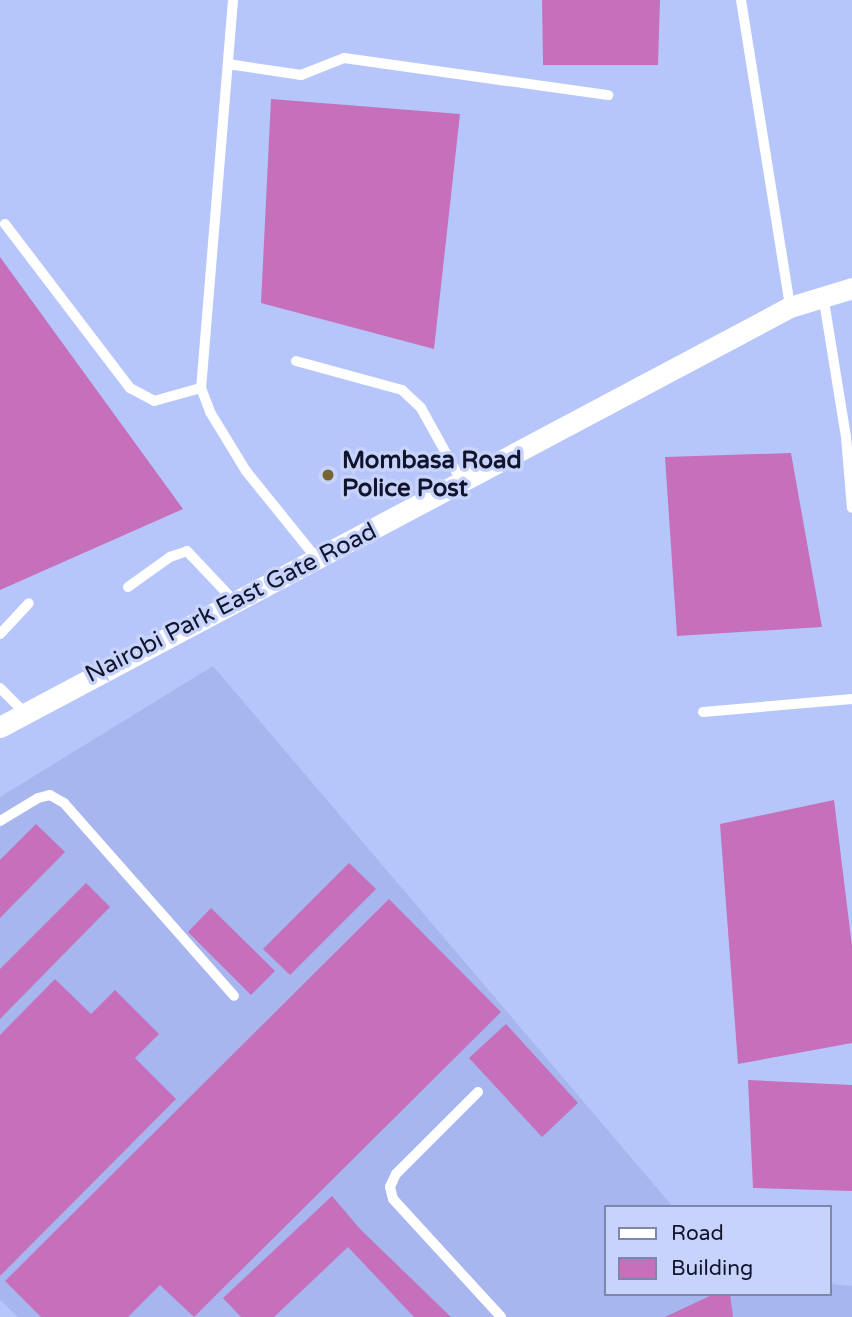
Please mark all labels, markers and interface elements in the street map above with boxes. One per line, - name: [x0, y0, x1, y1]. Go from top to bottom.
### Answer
- place label: Mombasa Road Police Post: [342, 447, 522, 503]
- marker: Mombasa Road Police Post: [320, 467, 336, 483]
- street label: Nairobi Park East Gate Road: [81, 517, 381, 689]
- legend: [604, 1205, 831, 1296]
- text: Road: [671, 1221, 724, 1246]
- text: Building: [671, 1256, 753, 1281]

